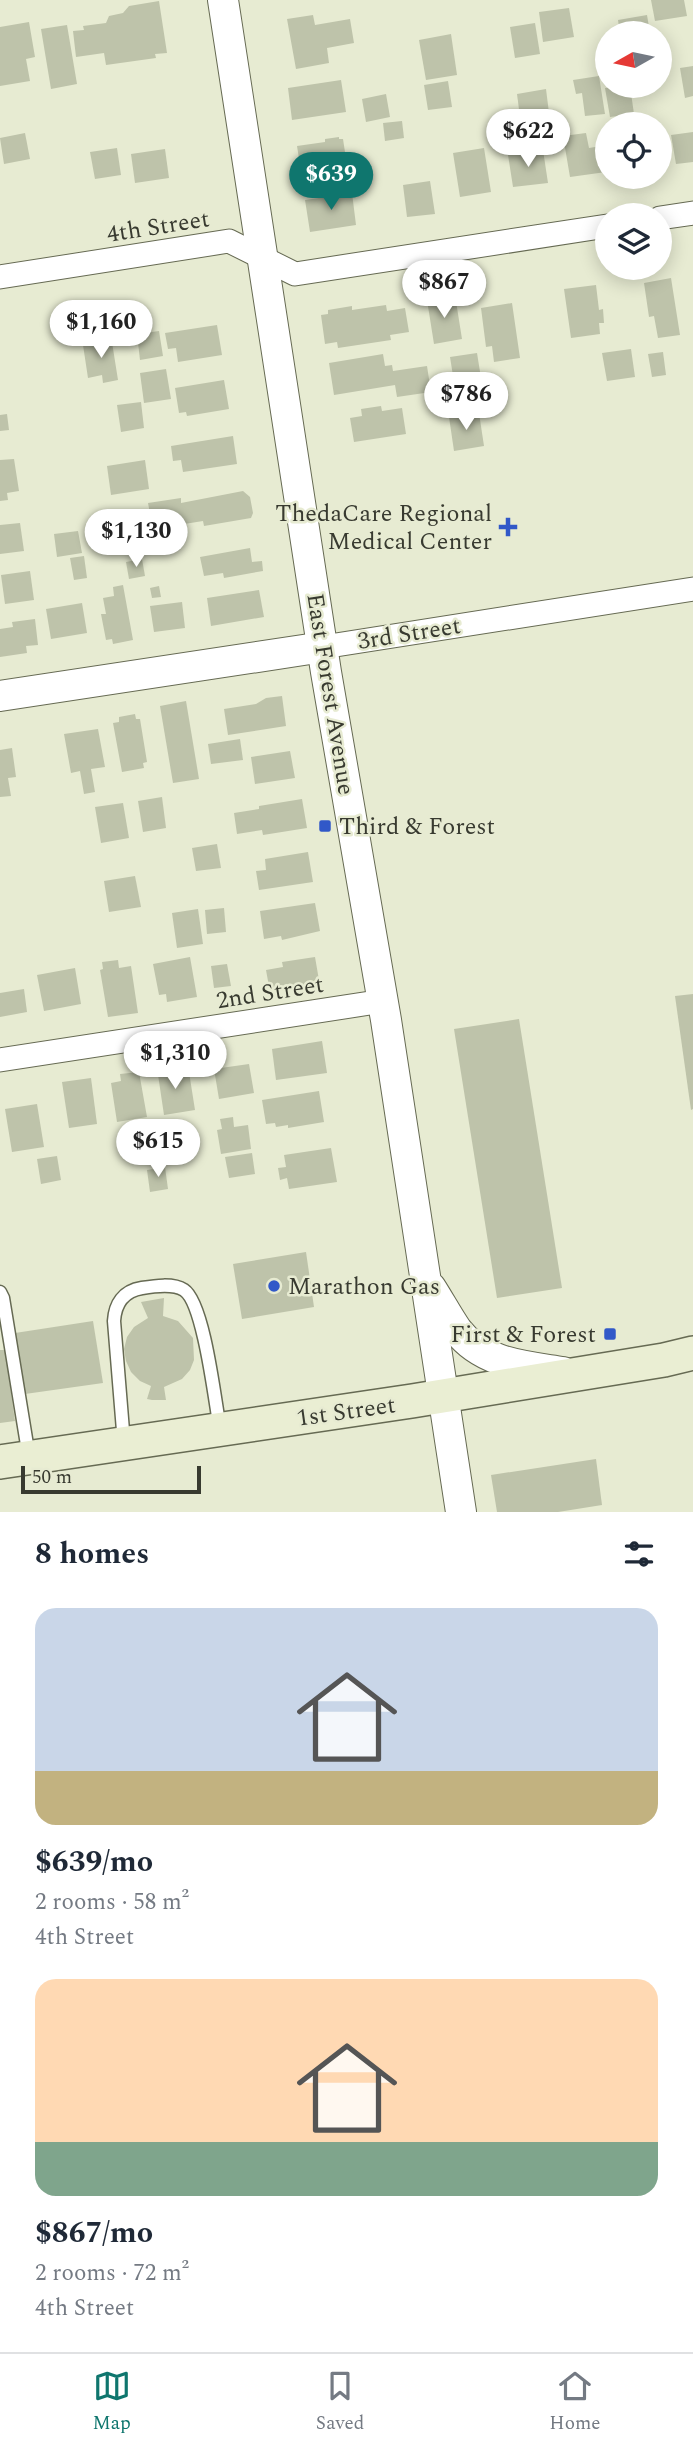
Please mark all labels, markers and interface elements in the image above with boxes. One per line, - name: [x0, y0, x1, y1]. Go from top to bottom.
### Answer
- north arrow: [595, 21, 672, 98]
- map controls: [595, 21, 672, 280]
- pin: $622: [487, 110, 569, 169]
- button: locate: [595, 112, 672, 189]
- text: $622: [502, 114, 554, 149]
- pin: $639: [290, 152, 372, 212]
- text: $639: [305, 157, 357, 192]
- street label: 4th Street: [104, 201, 212, 253]
- button: layers: [595, 203, 672, 280]
- pin: $867: [403, 260, 485, 320]
- text: $867: [418, 265, 470, 300]
- pin: $1,160: [44, 300, 158, 360]
- text: $1,160: [66, 305, 136, 340]
- pin: $786: [425, 372, 507, 432]
- text: $786: [440, 377, 492, 412]
- place label: ThedaCare Regional Medical Center: [275, 496, 492, 560]
- pin: $1,130: [79, 510, 193, 569]
- text: $1,130: [101, 514, 171, 549]
- marker: ThedaCare Regional Medical Center: [498, 517, 518, 537]
- street label: East Forest Avenue: [296, 591, 364, 798]
- street label: 3rd Street: [355, 608, 463, 660]
- place label: Third & Forest: [339, 809, 495, 845]
- marker: Third & Forest: [317, 818, 333, 834]
- street label: 2nd Street: [214, 967, 326, 1019]
- pin: $1,310: [118, 1032, 232, 1091]
- text: $1,310: [140, 1036, 210, 1071]
- pin: $615: [117, 1120, 199, 1179]
- text: $615: [132, 1124, 184, 1159]
- place label: Marathon Gas: [288, 1269, 440, 1305]
- marker: Marathon Gas: [266, 1278, 282, 1294]
- place label: First & Forest: [450, 1317, 596, 1353]
- marker: First & Forest: [602, 1326, 618, 1342]
- street label: 1st Street: [294, 1387, 398, 1437]
- scale bar: [21, 1463, 201, 1495]
- text: 50 m: [32, 1463, 72, 1492]
- text: 8 homes: [35, 1531, 149, 1577]
- icon: filters: [620, 1535, 658, 1573]
- icon: home: [284, 1654, 410, 1780]
- text: $639/mo: [35, 1839, 153, 1885]
- text: 2 rooms · 58 m²: [35, 1885, 189, 1920]
- text: 4th Street: [35, 1920, 134, 1955]
- icon: home: [284, 2025, 410, 2151]
- text: $867/mo: [35, 2210, 153, 2256]
- text: 2 rooms · 72 m²: [35, 2256, 189, 2291]
- text: 4th Street: [35, 2291, 134, 2326]
- tab: Map: [92, 2367, 131, 2438]
- tab: Saved: [316, 2367, 364, 2438]
- tab: Home: [549, 2367, 601, 2438]

